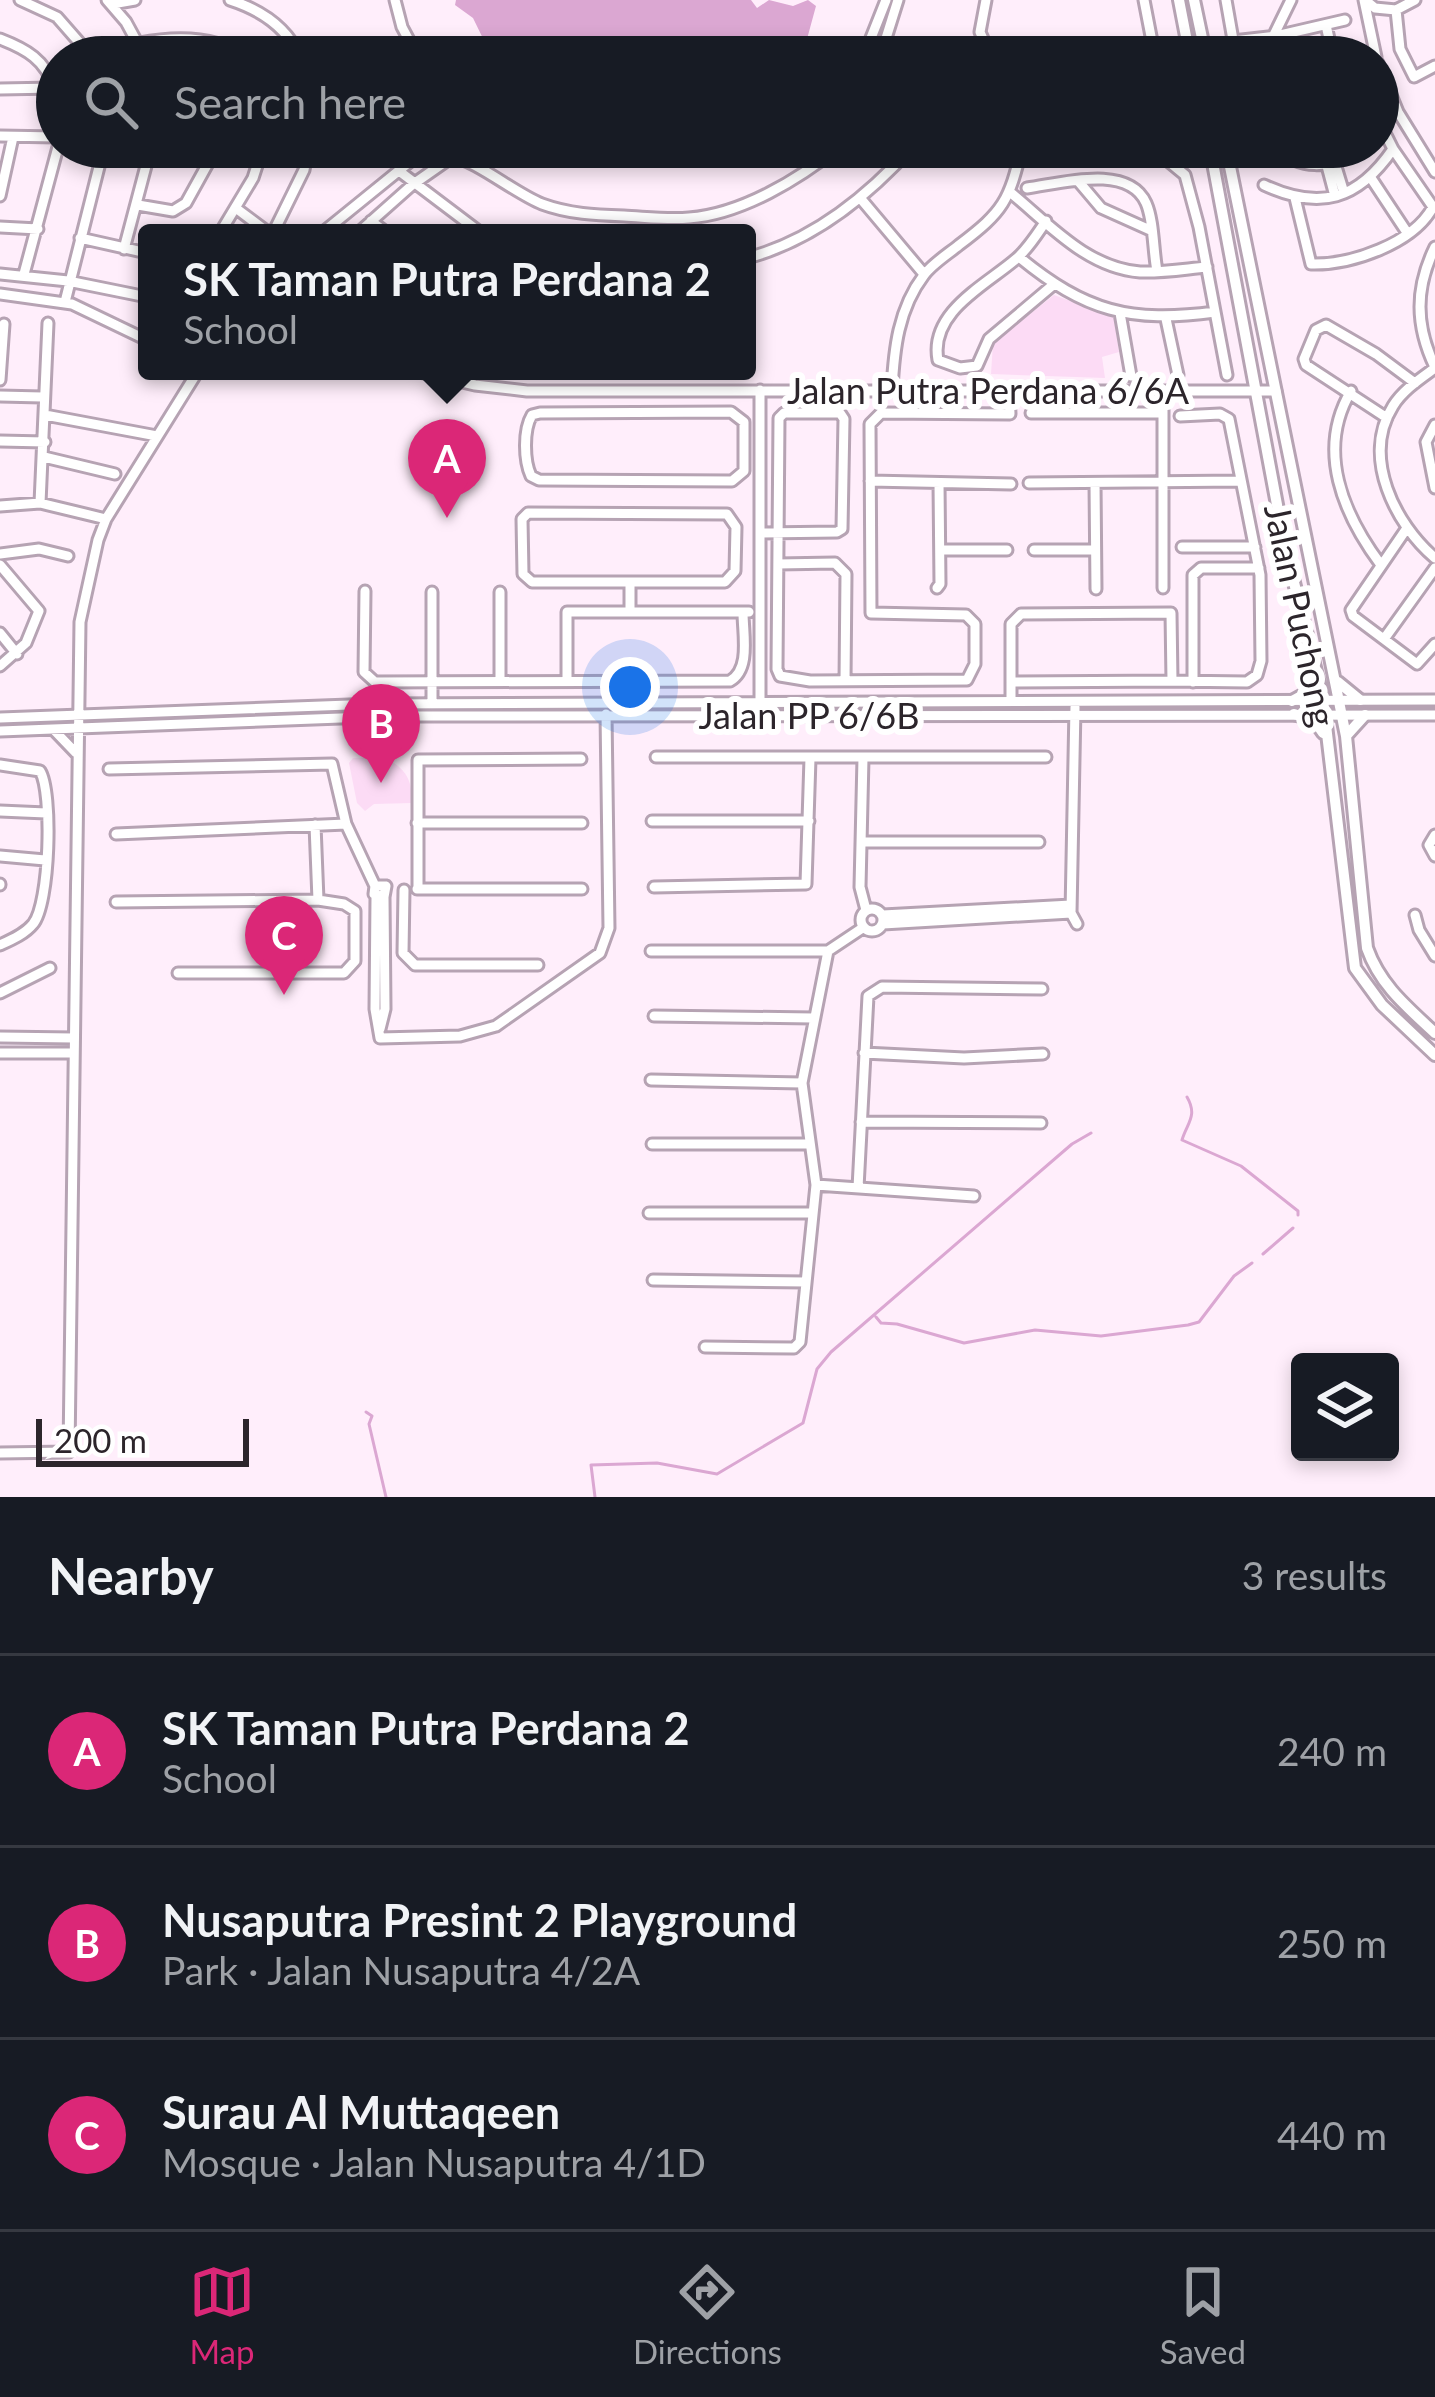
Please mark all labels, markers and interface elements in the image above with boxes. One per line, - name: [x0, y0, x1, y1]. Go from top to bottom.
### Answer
- search box: [36, 36, 1399, 168]
- icon: search: [78, 69, 144, 135]
- text: Search here: [174, 75, 406, 129]
- popup: [138, 224, 756, 380]
- text: SK Taman Putra Perdana 2: [183, 252, 711, 306]
- text: School: [183, 306, 298, 352]
- street label: Jalan Putra Perdana 6/6A: [787, 368, 1190, 412]
- pin: A: [408, 419, 486, 518]
- street label: Jalan Puchong: [1256, 500, 1346, 730]
- your location: [600, 657, 660, 717]
- pin: B: [342, 684, 420, 783]
- street label: Jalan PP 6/6B: [699, 693, 919, 737]
- pin: C: [245, 896, 323, 995]
- map controls: [1291, 1353, 1399, 1461]
- button: layers: [1291, 1353, 1399, 1461]
- scale bar: [36, 1413, 249, 1466]
- text: 200 m: [54, 1420, 147, 1460]
- text: Nearby: [48, 1545, 214, 1606]
- text: 3 results: [1242, 1552, 1387, 1598]
- text: SK Taman Putra Perdana 2: [162, 1701, 690, 1755]
- text: A: [73, 1728, 101, 1774]
- text: 240 m: [1277, 1728, 1387, 1774]
- text: School: [162, 1755, 277, 1801]
- text: Nusaputra Presint 2 Playground: [162, 1893, 797, 1947]
- text: B: [74, 1920, 100, 1966]
- text: 250 m: [1277, 1920, 1387, 1966]
- text: Park · Jalan Nusaputra 4/2A: [162, 1947, 640, 1993]
- text: Surau Al Muttaqeen: [162, 2085, 560, 2139]
- text: C: [74, 2112, 100, 2158]
- text: 440 m: [1277, 2112, 1387, 2158]
- text: Mosque · Jalan Nusaputra 4/1D: [162, 2139, 706, 2185]
- tab: Map: [189, 2259, 255, 2371]
- tab: Directions: [633, 2259, 782, 2371]
- tab: Saved: [1160, 2259, 1246, 2371]

